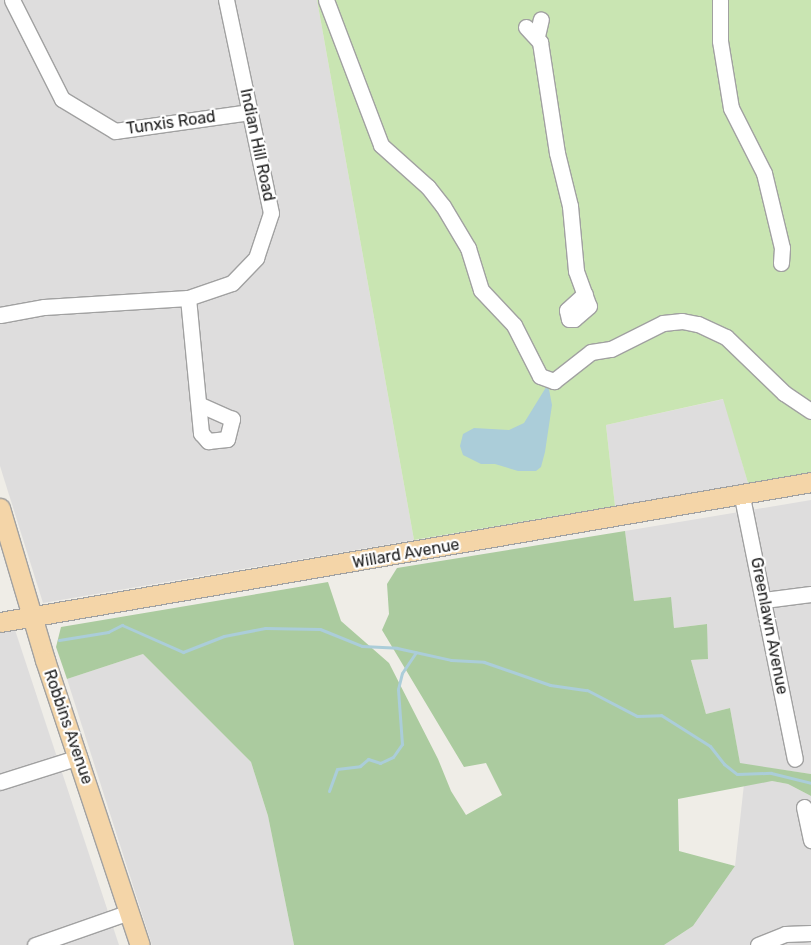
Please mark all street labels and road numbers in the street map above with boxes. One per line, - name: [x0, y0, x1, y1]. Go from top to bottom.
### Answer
- street label: Indian Hill Road: [236, 87, 278, 203]
- street label: Tunxis Road: [125, 107, 217, 139]
- street label: Willard Avenue: [351, 535, 461, 573]
- street label: Greenlawn Avenue: [746, 556, 792, 696]
- street label: Robbins Avenue: [39, 667, 97, 787]

